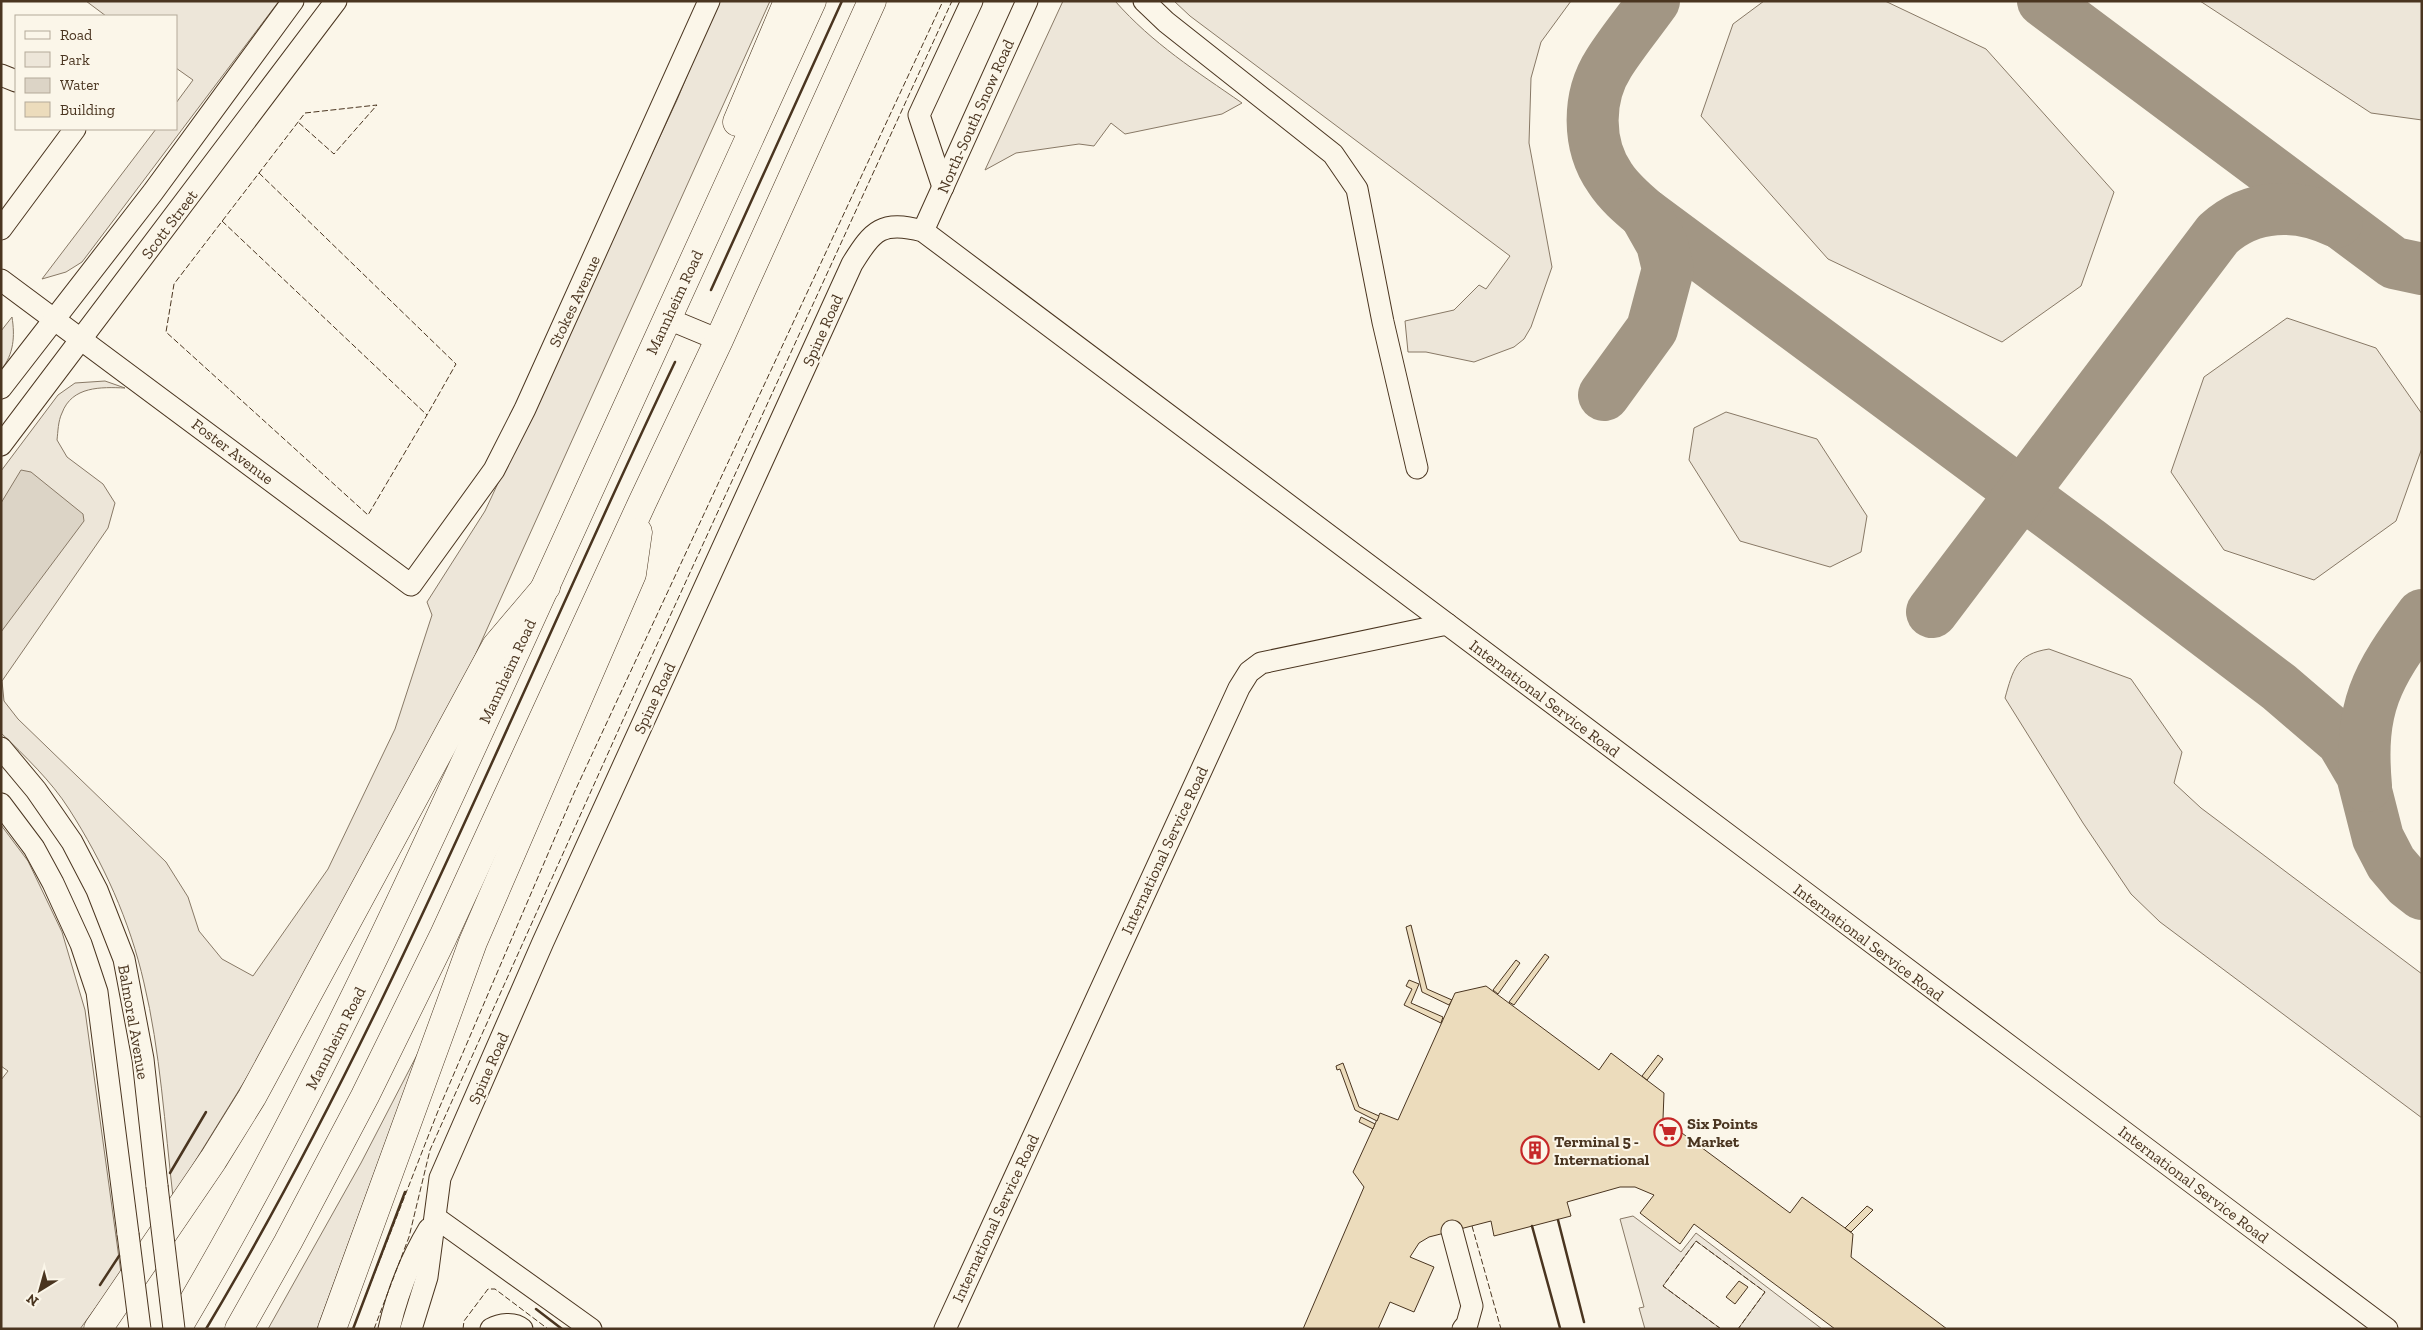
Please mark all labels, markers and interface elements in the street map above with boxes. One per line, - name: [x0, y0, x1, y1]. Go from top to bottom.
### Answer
- legend: [15, 15, 178, 130]
- text: Road: [60, 26, 93, 44]
- street label: North-South Snow Road: [933, 36, 1018, 196]
- text: Park: [60, 51, 90, 69]
- text: Water: [60, 76, 100, 94]
- text: Building: [60, 101, 115, 119]
- street label: Scott Street: [137, 186, 202, 263]
- street label: Mannheim Road: [642, 247, 707, 357]
- street label: Stokes Avenue: [545, 252, 604, 350]
- street label: Spine Road: [798, 291, 847, 369]
- street label: Foster Avenue: [188, 414, 277, 488]
- street label: Mannheim Road: [475, 616, 540, 726]
- street label: International Service Road: [1466, 636, 1624, 761]
- street label: Spine Road: [630, 659, 679, 737]
- street label: International Service Road: [1117, 763, 1212, 937]
- street label: International Service Road: [1790, 880, 1948, 1005]
- street label: Balmoral Avenue: [114, 963, 153, 1081]
- street label: Mannheim Road: [301, 983, 370, 1093]
- street label: Spine Road: [464, 1029, 513, 1107]
- place label: Six Points Market: [1687, 1114, 1758, 1151]
- supermarket icon: Six Points Market: [1653, 1117, 1683, 1147]
- street label: International Service Road: [2115, 1122, 2273, 1247]
- street label: International Service Road: [948, 1131, 1043, 1305]
- place label: Terminal 5 - International: [1554, 1132, 1650, 1169]
- building icon: Terminal 5 - International: [1520, 1135, 1550, 1165]
- north arrow: [15, 1265, 65, 1315]
- text: N: [23, 1290, 42, 1310]

